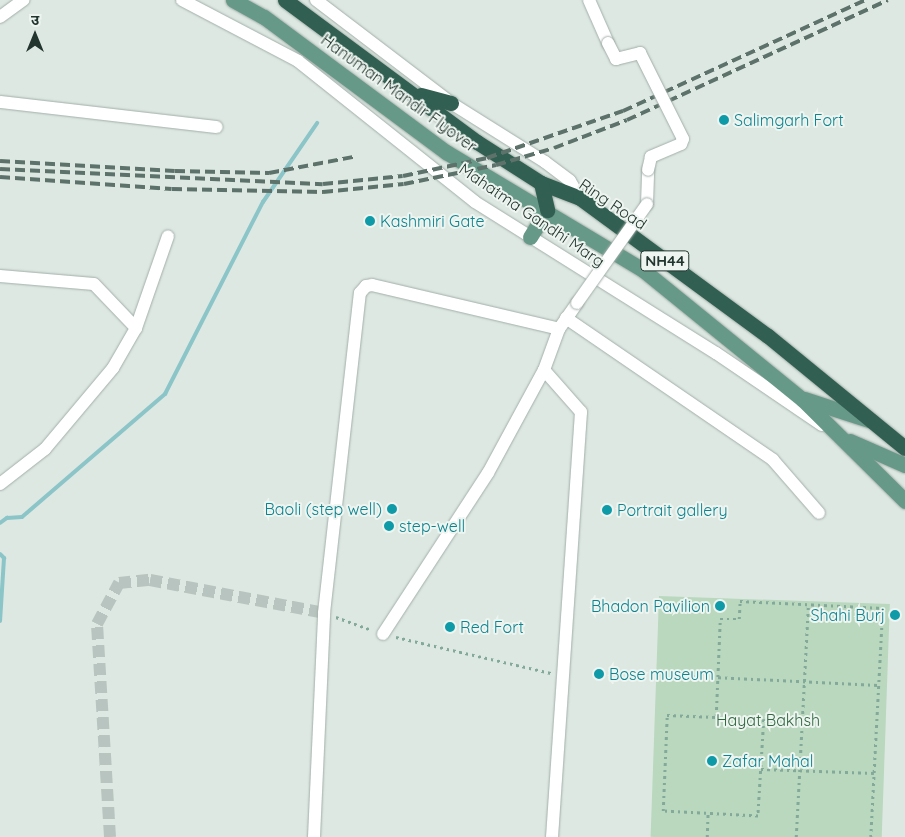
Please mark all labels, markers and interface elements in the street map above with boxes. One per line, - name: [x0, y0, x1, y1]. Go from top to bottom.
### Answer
- north arrow: [10, 10, 60, 60]
- text: उ: [31, 11, 39, 29]
- street label: Hanuman Mandir Flyover: [317, 30, 481, 156]
- place label: Salimgarh Fort: [734, 110, 844, 130]
- marker: Salimgarh Fort: [718, 114, 730, 126]
- street label: Mahatma Gandhi Marg: [456, 159, 608, 271]
- street label: Ring Road: [576, 174, 650, 234]
- place label: Kashmiri Gate: [380, 211, 484, 231]
- marker: Kashmiri Gate: [364, 215, 376, 227]
- road number: NH44: [640, 248, 690, 274]
- place label: Baoli (step well): [264, 499, 382, 519]
- place label: Portrait gallery: [617, 500, 728, 520]
- marker: Baoli (step well): [386, 503, 398, 515]
- marker: Portrait gallery: [601, 504, 613, 516]
- place label: step-well: [399, 516, 465, 536]
- marker: step-well: [383, 520, 395, 532]
- place label: Bhadon Pavilion: [591, 596, 710, 616]
- marker: Bhadon Pavilion: [714, 600, 726, 612]
- place label: Shahi Burj: [811, 605, 885, 625]
- marker: Shahi Burj: [889, 609, 901, 621]
- place label: Red Fort: [460, 617, 524, 637]
- marker: Red Fort: [444, 621, 456, 633]
- place label: Bose museum: [609, 664, 714, 684]
- marker: Bose museum: [593, 668, 605, 680]
- park label: Hayat Bakhsh: [716, 710, 820, 730]
- place label: Zafar Mahal: [722, 751, 813, 771]
- marker: Zafar Mahal: [706, 755, 718, 767]

